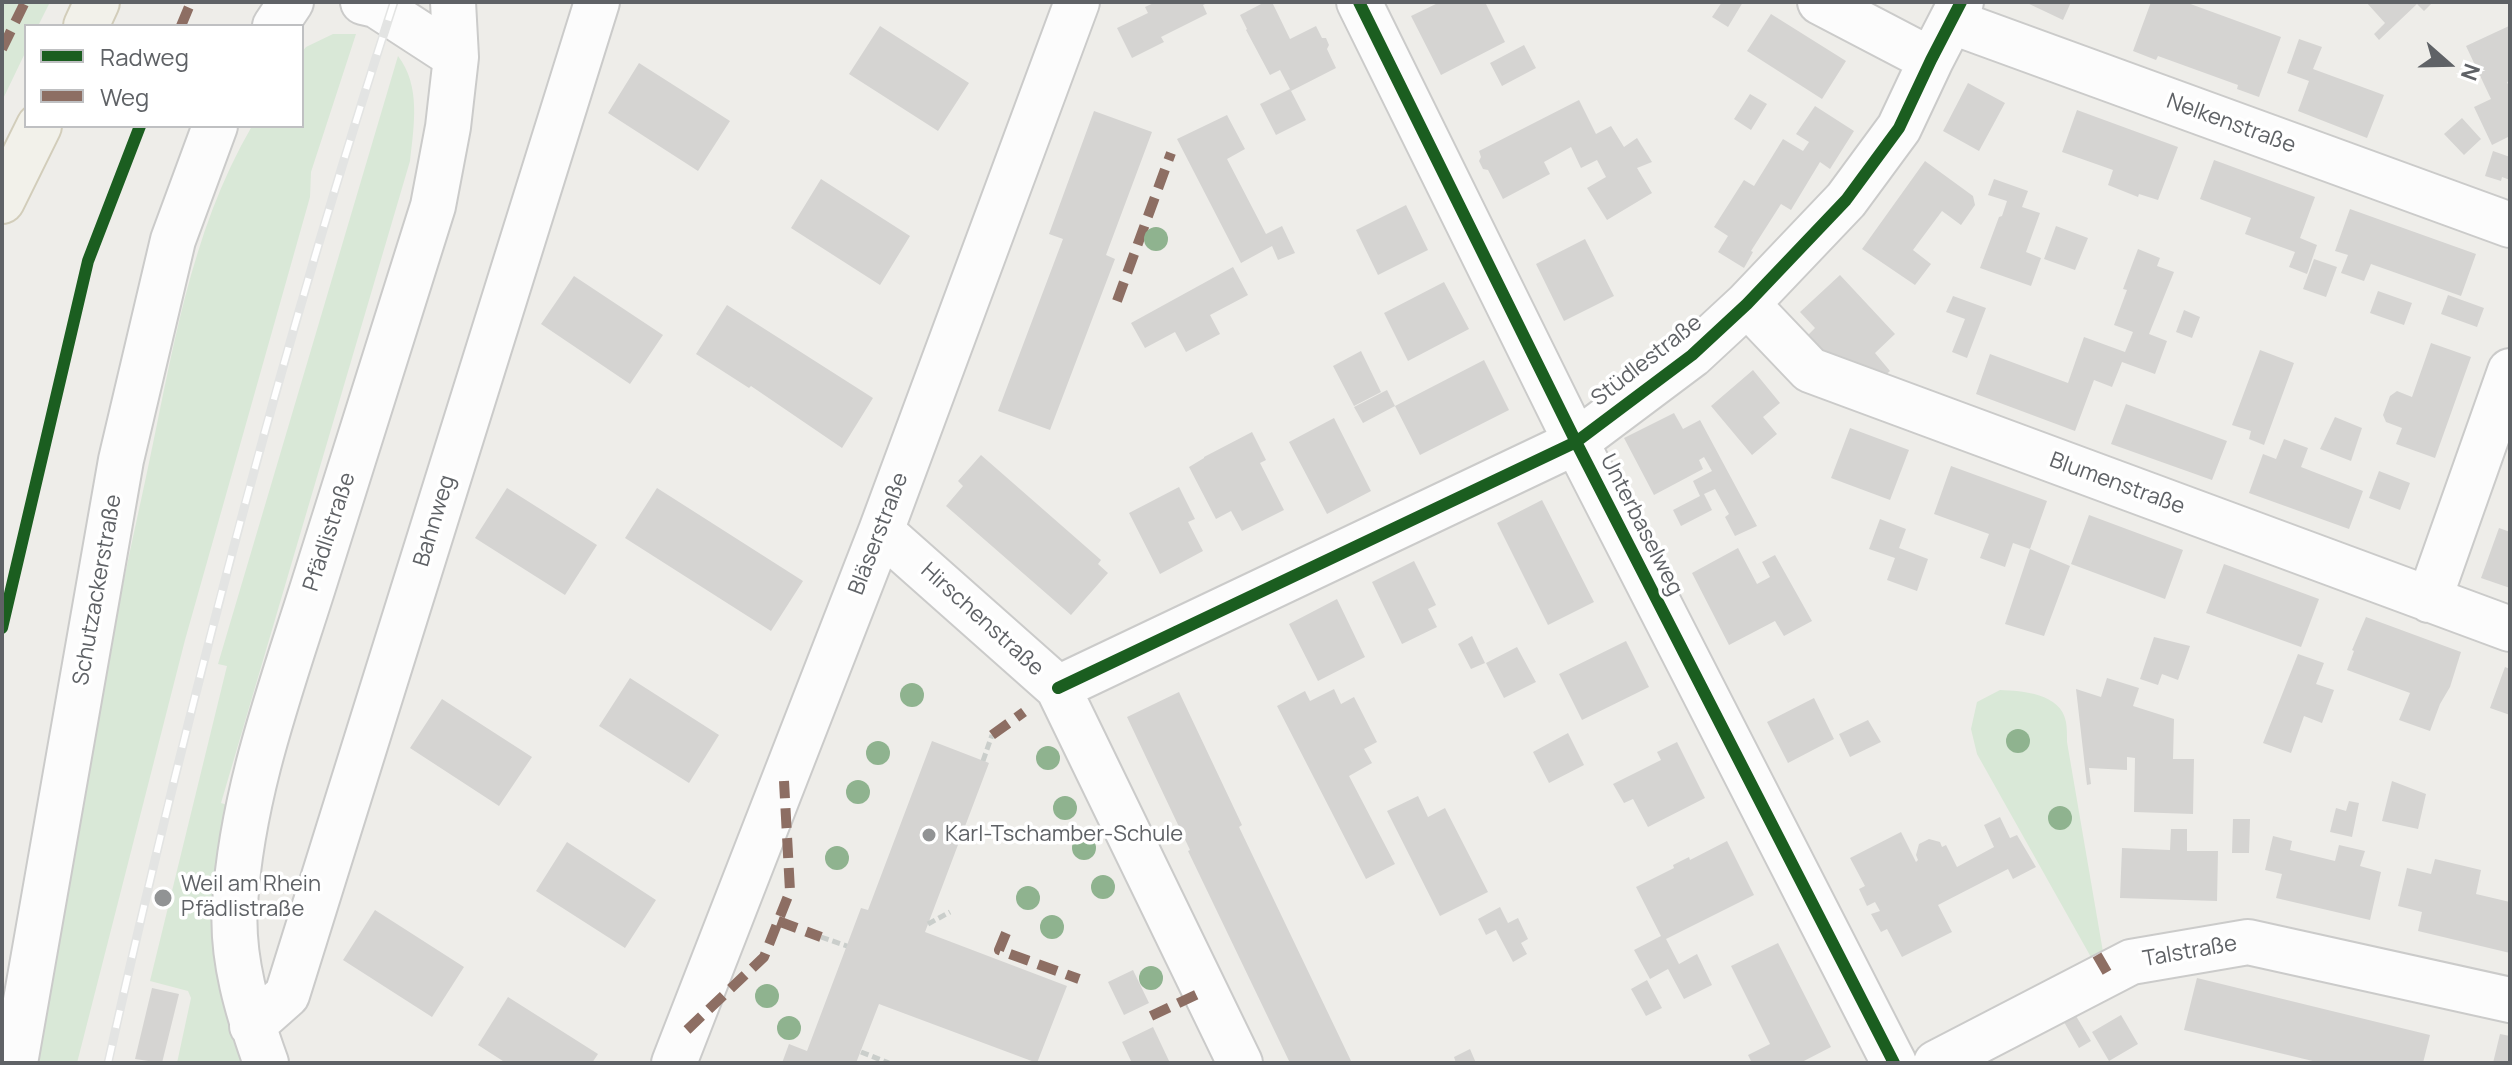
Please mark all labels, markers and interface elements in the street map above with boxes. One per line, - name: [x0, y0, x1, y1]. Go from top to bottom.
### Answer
- legend: [24, 24, 304, 128]
- north arrow: [2408, 24, 2488, 104]
- text: Radweg: [100, 40, 189, 73]
- text: N: [2454, 60, 2487, 85]
- text: Weg: [100, 80, 149, 113]
- street label: Nelkenstraße: [2163, 88, 2299, 160]
- street label: Stüdlestraße: [1587, 310, 1707, 412]
- street label: Blumenstraße: [2046, 447, 2188, 521]
- street label: Unterbaselweg: [1594, 450, 1688, 600]
- street label: Pfädlistraße: [298, 469, 362, 595]
- street label: Bläserstraße: [844, 469, 914, 599]
- street label: Bahnweg: [409, 472, 461, 570]
- street label: Schutzackerstraße: [68, 493, 128, 687]
- street label: Hirschenstraße: [915, 558, 1049, 682]
- place label: Karl-Tschamber-Schule: [945, 822, 1183, 848]
- marker: Karl-Tschamber-Schule: [920, 826, 938, 844]
- place label: Weil am Rhein Pfädlistraße: [181, 872, 321, 924]
- marker: Weil am Rhein Pfädlistraße: [152, 887, 174, 909]
- street label: Talstraße: [2141, 931, 2239, 973]

